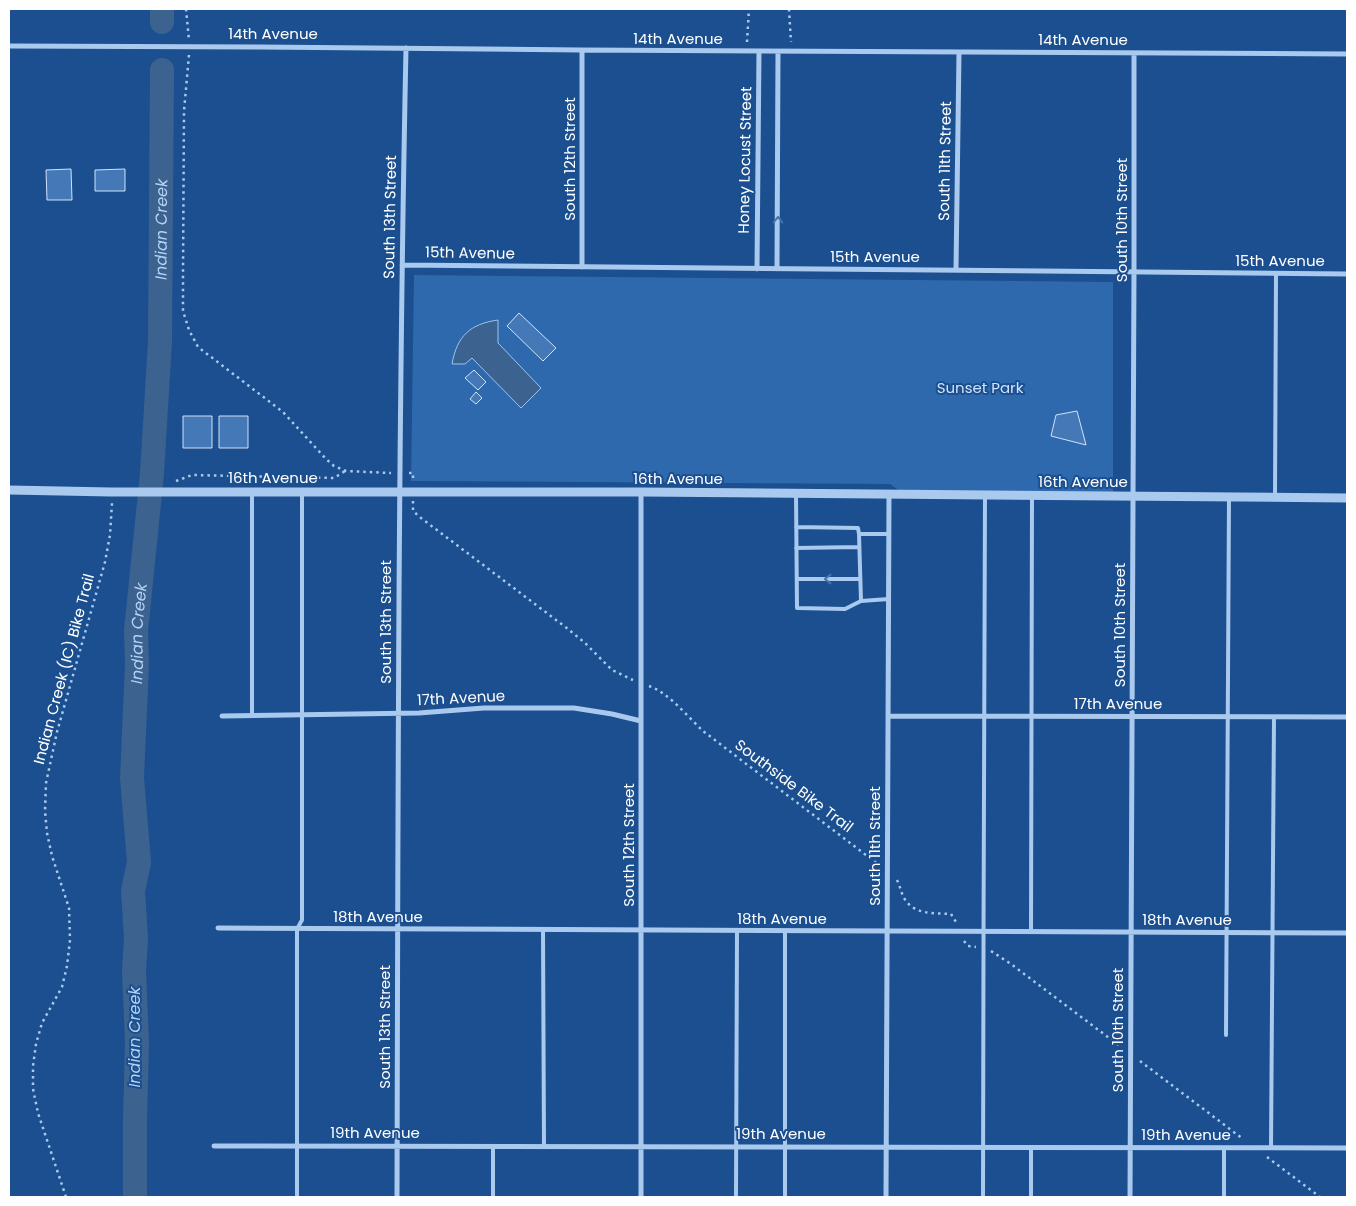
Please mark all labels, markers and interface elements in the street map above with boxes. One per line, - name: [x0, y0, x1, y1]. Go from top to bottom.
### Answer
- street label: 14th Avenue: [228, 23, 318, 44]
- street label: 14th Avenue: [633, 28, 723, 49]
- street label: 14th Avenue: [1038, 29, 1128, 50]
- street label: Honey Locust Street: [733, 86, 756, 234]
- street label: South 12th Street: [559, 97, 580, 221]
- street label: South 11th Street: [933, 101, 956, 221]
- street label: South 13th Street: [378, 155, 401, 279]
- street label: South 10th Street: [1111, 158, 1132, 282]
- water label: Indian Creek: [149, 178, 173, 280]
- one-way arrow: [773, 216, 783, 224]
- street label: 15th Avenue: [425, 241, 515, 264]
- street label: 15th Avenue: [830, 246, 920, 267]
- street label: 15th Avenue: [1235, 250, 1325, 271]
- park label: Sunset Park: [937, 377, 1024, 398]
- street label: 16th Avenue: [228, 467, 318, 488]
- street label: 16th Avenue: [633, 468, 723, 489]
- street label: 16th Avenue: [1038, 471, 1128, 492]
- street label: South 13th Street: [375, 560, 396, 684]
- street label: South 10th Street: [1109, 563, 1130, 687]
- street label: Indian Creek (IC) Bike Trail: [28, 571, 99, 766]
- one-way arrow: [824, 574, 832, 584]
- water label: Indian Creek: [125, 581, 153, 684]
- street label: 17th Avenue: [416, 685, 506, 710]
- street label: 17th Avenue: [1074, 693, 1162, 714]
- street label: Southside Bike Trail: [731, 734, 858, 837]
- street label: South 12th Street: [618, 783, 639, 907]
- street label: South 11th Street: [864, 786, 885, 906]
- street label: 18th Avenue: [333, 906, 423, 927]
- street label: 18th Avenue: [737, 908, 827, 929]
- street label: 18th Avenue: [1142, 909, 1232, 930]
- street label: South 13th Street: [374, 965, 395, 1089]
- street label: South 10th Street: [1107, 968, 1128, 1092]
- water label: Indian Creek: [123, 986, 146, 1088]
- street label: 19th Avenue: [330, 1122, 420, 1143]
- street label: 19th Avenue: [736, 1123, 826, 1144]
- street label: 19th Avenue: [1141, 1124, 1231, 1145]

